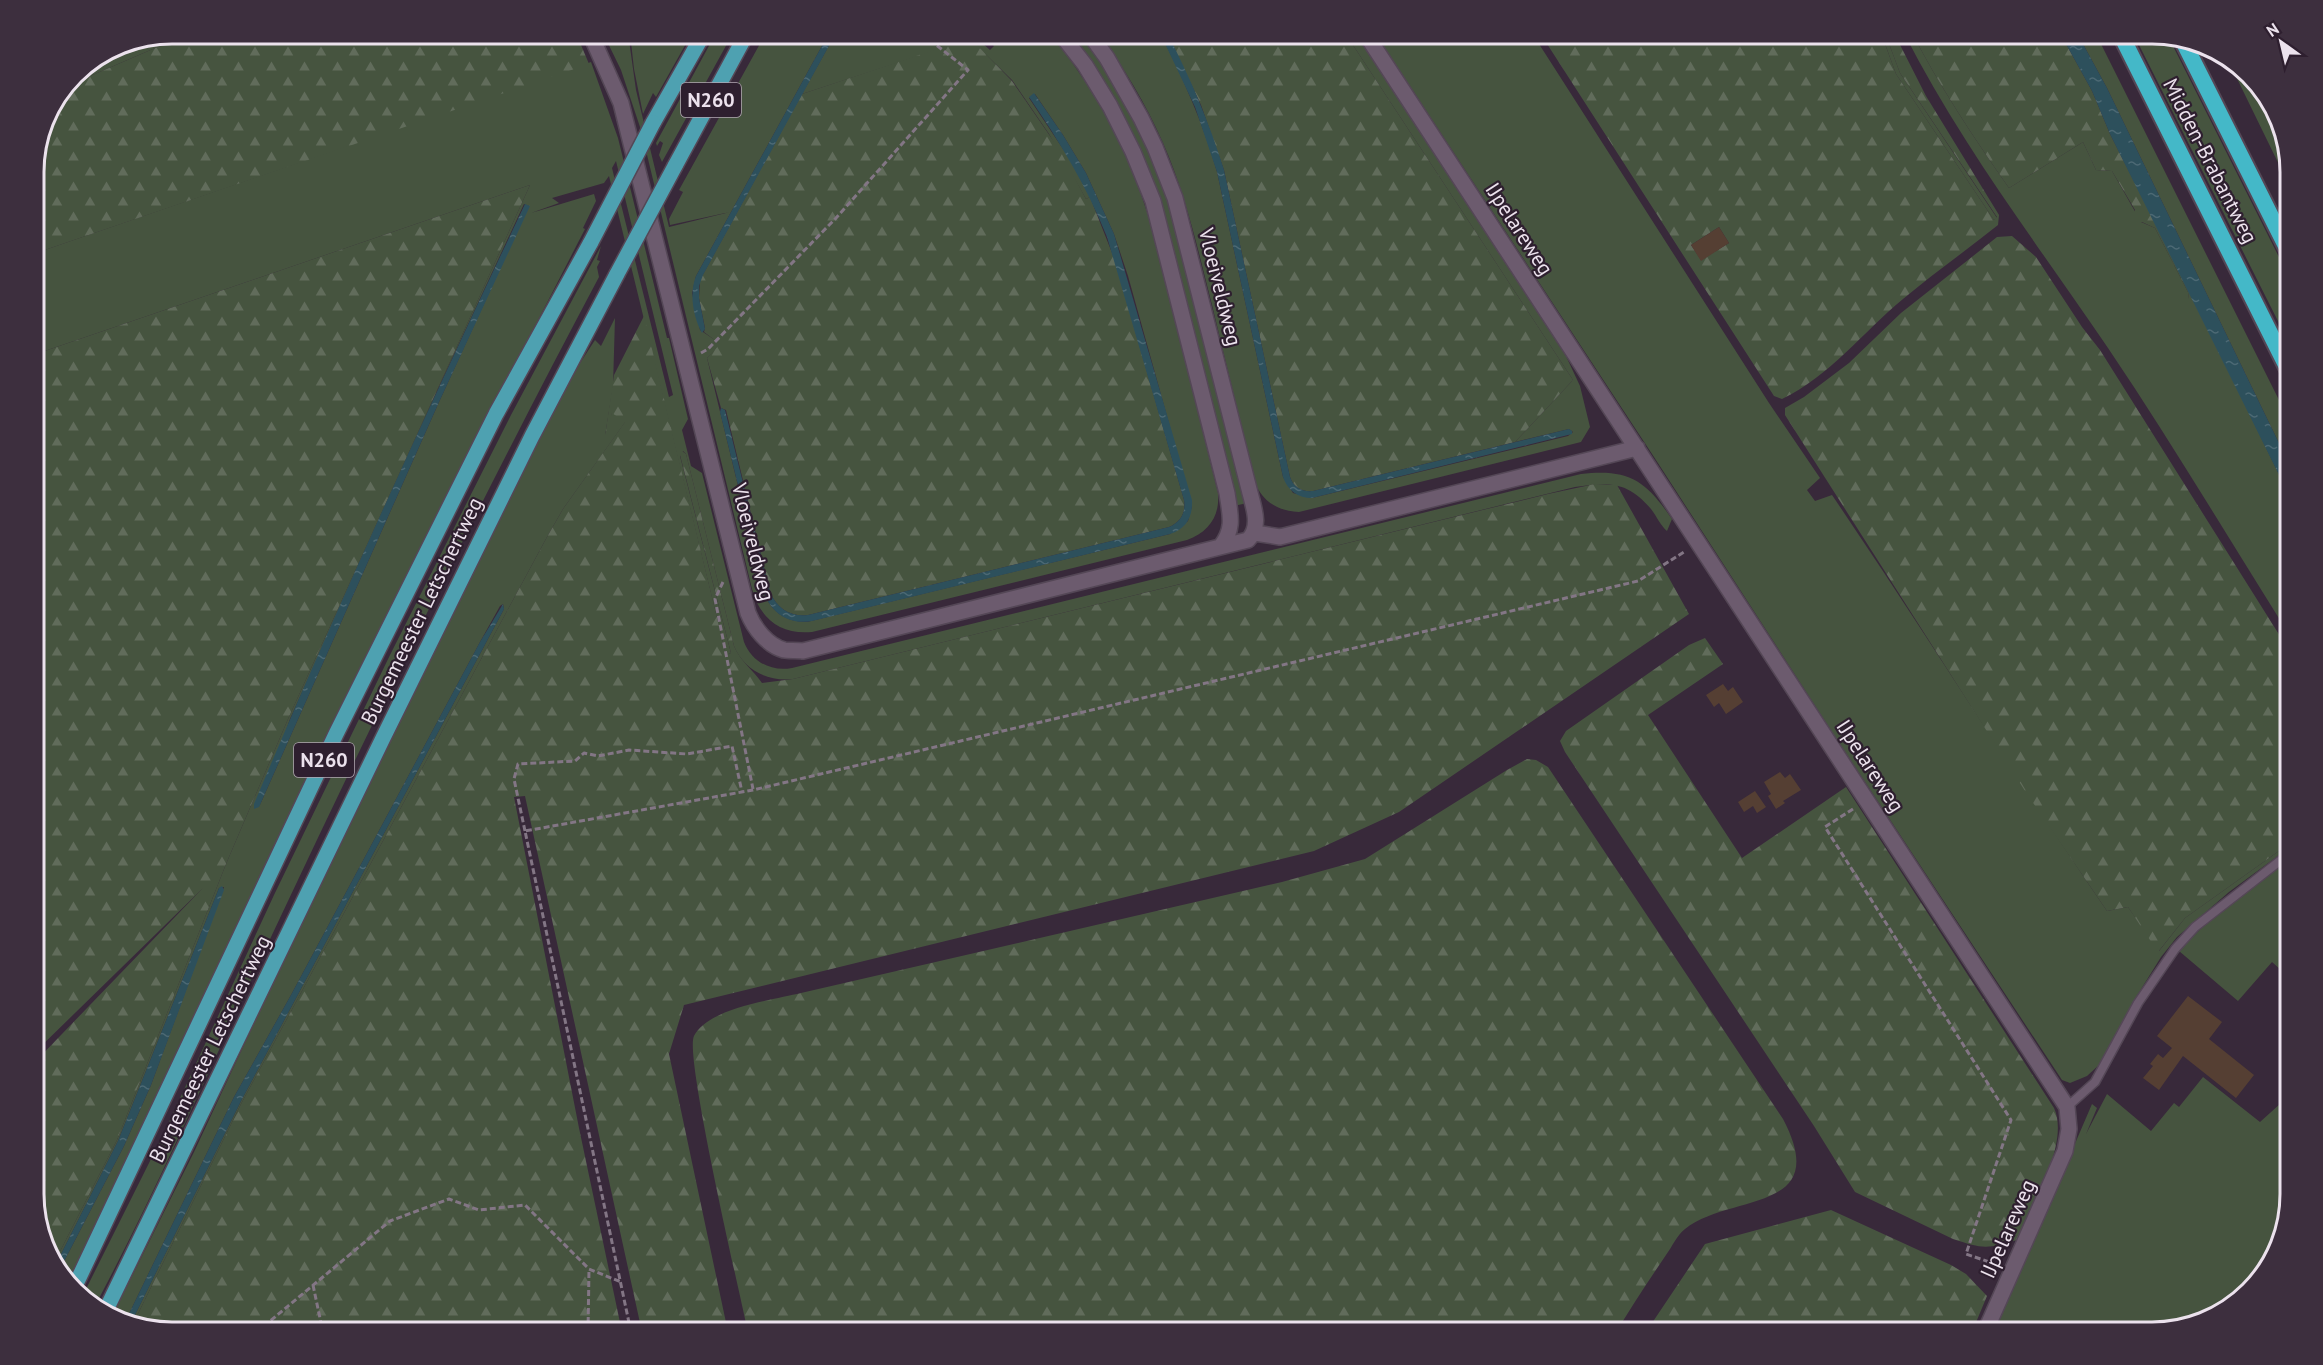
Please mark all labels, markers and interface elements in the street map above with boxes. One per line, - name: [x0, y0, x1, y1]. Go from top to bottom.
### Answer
- north arrow: [2251, 12, 2311, 72]
- text: N: [2263, 18, 2283, 41]
- street label: Midden-Brabantweg: [2157, 74, 2264, 248]
- road number: N260: [681, 83, 741, 117]
- street label: IJpelareweg: [1479, 177, 1559, 280]
- street label: Vloeiveldweg: [1193, 224, 1248, 349]
- street label: Vloeiveldweg: [726, 479, 781, 604]
- street label: Burgemeester Letschertweg: [355, 493, 488, 729]
- street label: IJpelareweg: [1830, 714, 1910, 817]
- road number: N260: [294, 743, 354, 777]
- street label: Burgemeester Letschertweg: [143, 931, 276, 1167]
- street label: IJpelareweg: [1974, 1175, 2041, 1282]

